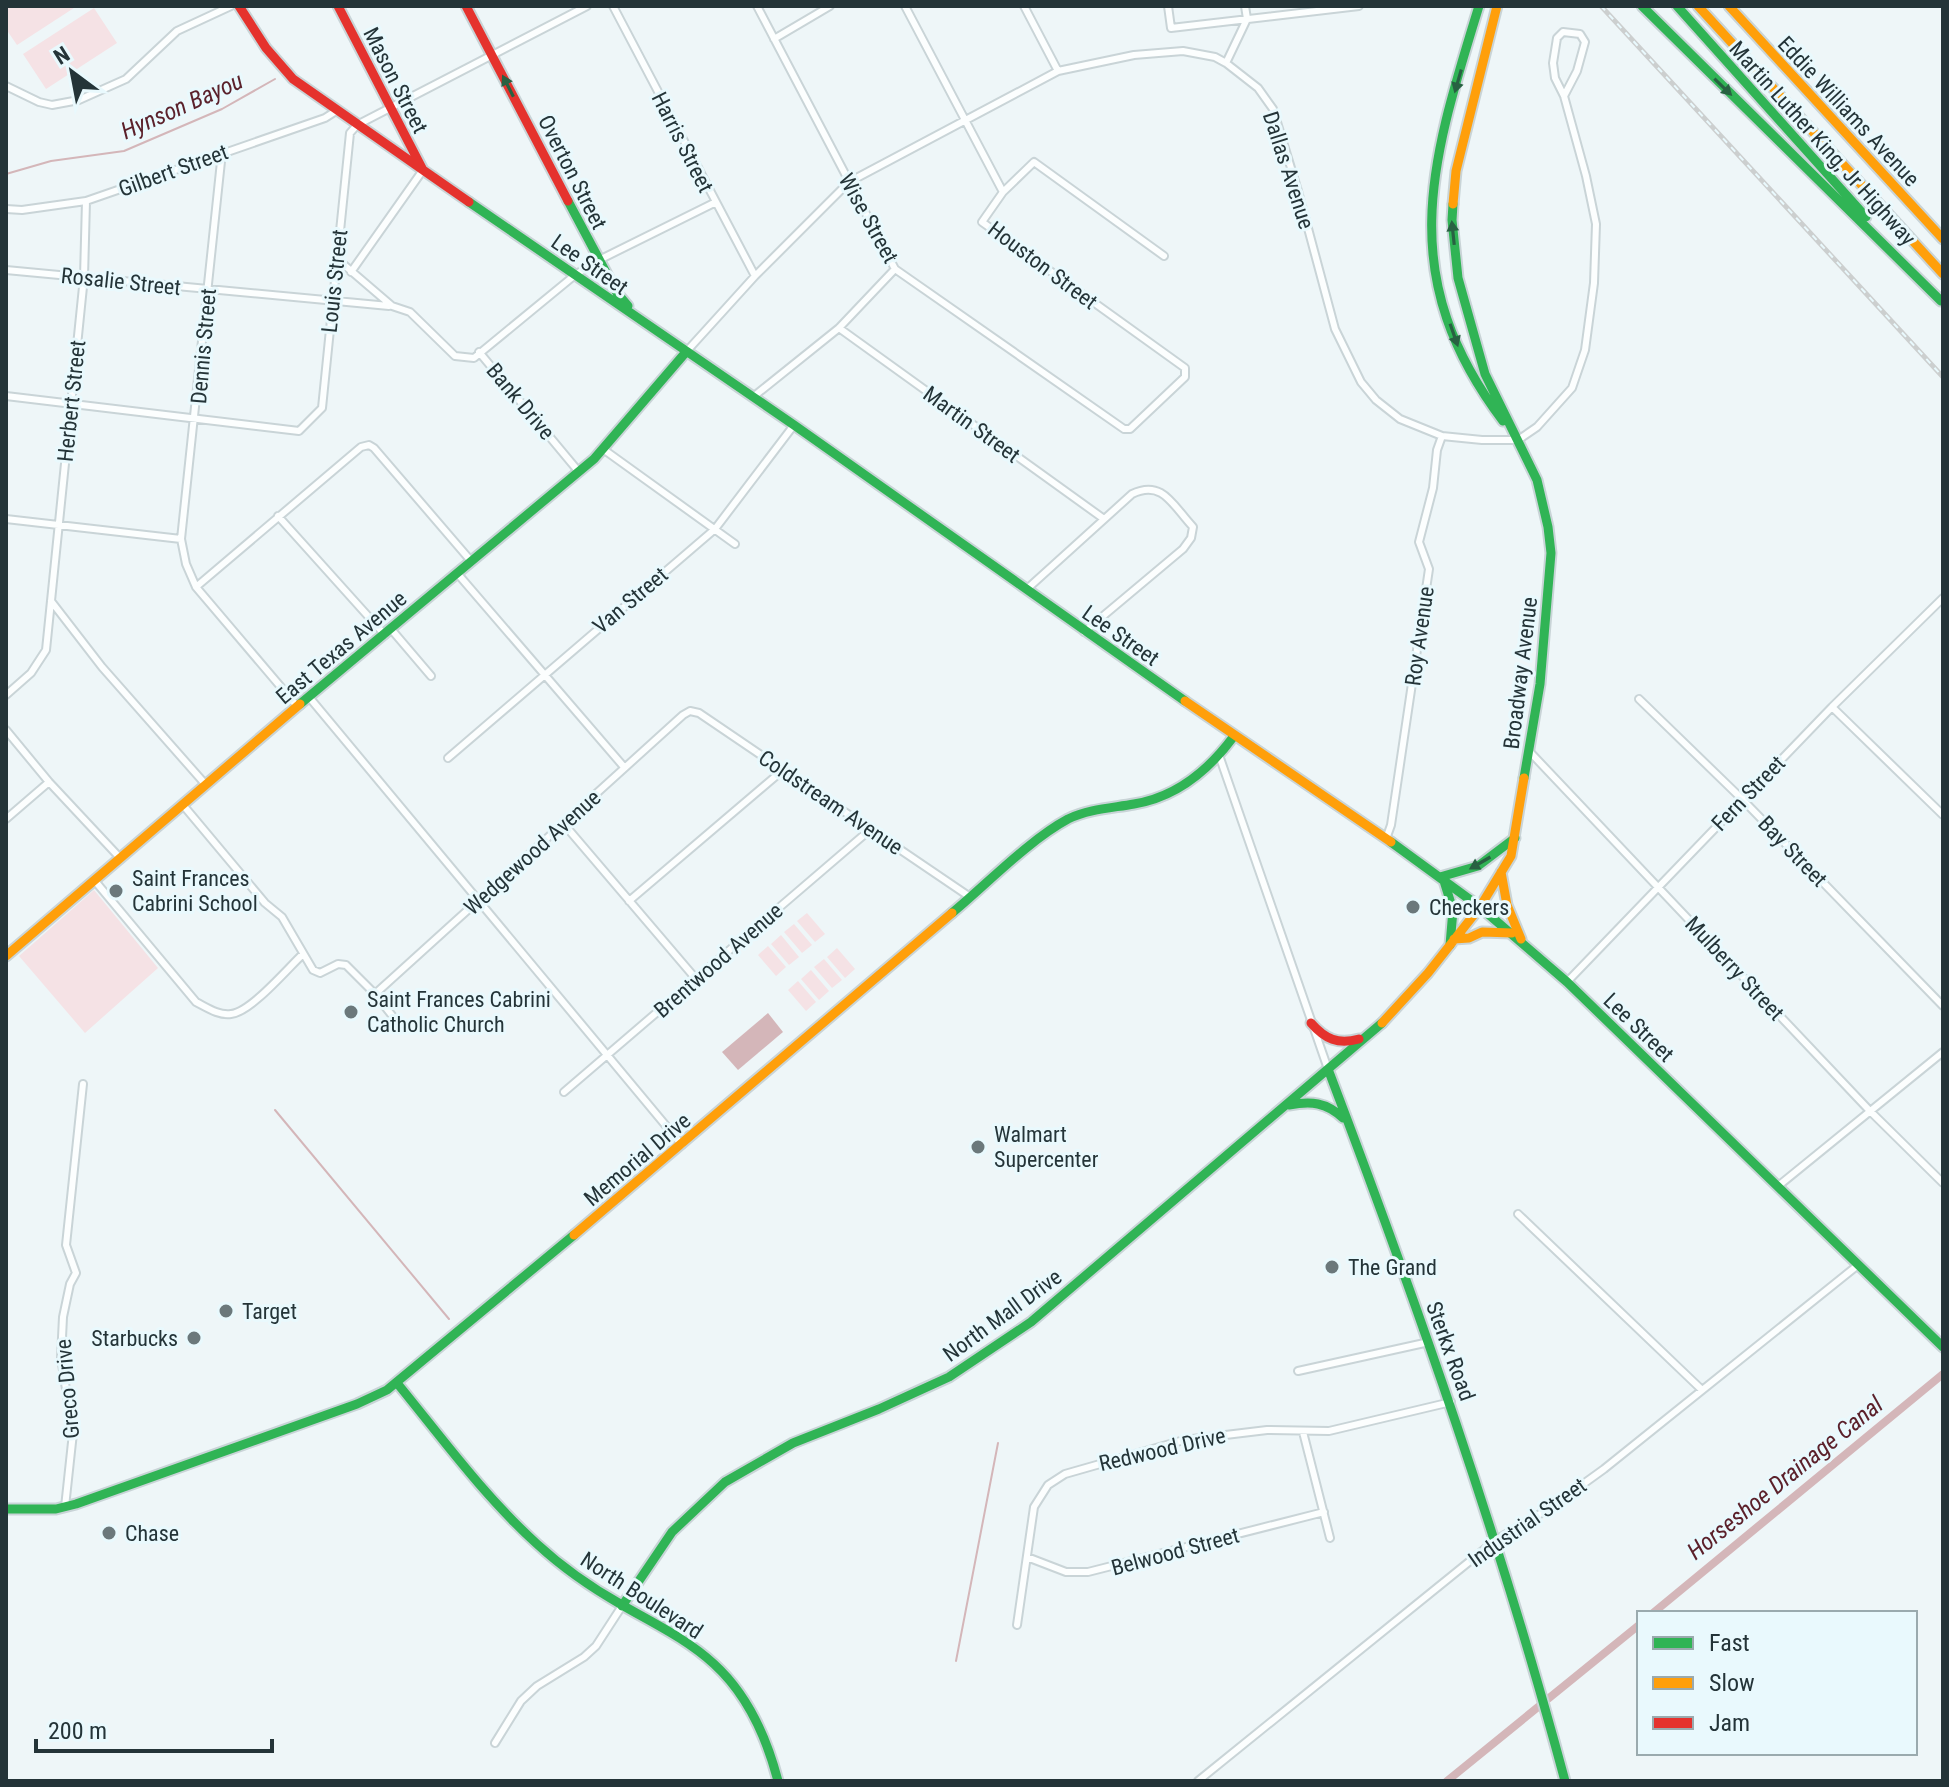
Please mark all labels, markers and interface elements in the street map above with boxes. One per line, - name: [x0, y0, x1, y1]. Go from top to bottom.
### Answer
- street label: Mason Street: [358, 23, 433, 137]
- street label: Eddie Williams Avenue: [1773, 31, 1924, 191]
- north arrow: [32, 32, 112, 112]
- street label: Martin Luther King, Jr Highway: [1724, 36, 1921, 250]
- text: N: [49, 41, 74, 70]
- water label: Hynson Bayou: [117, 67, 247, 145]
- one-way arrow: [1451, 70, 1464, 94]
- one-way arrow: [502, 74, 515, 97]
- one-way arrow: [1713, 77, 1732, 95]
- street label: Harris Street: [647, 88, 718, 197]
- street label: Dallas Avenue: [1258, 108, 1319, 232]
- street label: Overton Street: [533, 111, 612, 233]
- street label: Gilbert Street: [115, 139, 231, 202]
- street label: Wise Street: [834, 169, 903, 267]
- street label: Houston Street: [983, 216, 1102, 314]
- one-way arrow: [1447, 220, 1460, 245]
- street label: Louis Street: [317, 228, 352, 334]
- street label: Lee Street: [547, 229, 633, 300]
- street label: Rosalie Street: [60, 263, 182, 300]
- street label: Dennis Street: [186, 287, 221, 405]
- one-way arrow: [1448, 323, 1460, 347]
- street label: Herbert Street: [53, 339, 90, 463]
- street label: Bank Drive: [481, 358, 560, 445]
- street label: Martin Street: [919, 381, 1025, 468]
- street label: Van Street: [588, 562, 673, 639]
- street label: Roy Avenue: [1400, 585, 1439, 687]
- street label: East Texas Avenue: [271, 586, 411, 709]
- street label: Broadway Avenue: [1499, 595, 1542, 751]
- street label: Lee Street: [1078, 600, 1164, 671]
- street label: Coldstream Avenue: [754, 745, 907, 860]
- street label: Fern Street: [1706, 751, 1790, 836]
- street label: Wedgewood Avenue: [459, 785, 606, 920]
- street label: Bay Street: [1753, 811, 1832, 892]
- one-way arrow: [1469, 855, 1492, 870]
- place label: Saint Frances Cabrini School: [132, 866, 258, 916]
- marker: Saint Frances Cabrini School: [107, 882, 125, 900]
- place label: Checkers: [1429, 895, 1509, 920]
- street label: Brentwood Avenue: [649, 898, 788, 1023]
- marker: Checkers: [1404, 898, 1422, 916]
- street label: Mulberry Street: [1680, 911, 1789, 1025]
- place label: Saint Frances Cabrini Catholic Church: [367, 987, 551, 1037]
- street label: Lee Street: [1598, 988, 1679, 1067]
- marker: Saint Frances Cabrini Catholic Church: [342, 1003, 360, 1021]
- street label: Memorial Drive: [579, 1108, 695, 1211]
- place label: Walmart Supercenter: [994, 1122, 1099, 1172]
- marker: Walmart Supercenter: [969, 1138, 987, 1156]
- place label: The Grand: [1348, 1255, 1437, 1280]
- marker: The Grand: [1323, 1258, 1341, 1276]
- street label: North Mall Drive: [938, 1264, 1066, 1367]
- street label: Sterkx Road: [1421, 1298, 1480, 1404]
- place label: Target: [242, 1299, 297, 1324]
- marker: Target: [217, 1302, 235, 1320]
- place label: Starbucks: [91, 1326, 178, 1351]
- marker: Starbucks: [185, 1329, 203, 1347]
- street label: Greco Drive: [51, 1338, 84, 1440]
- water label: Horseshoe Drainage Canal: [1682, 1390, 1889, 1565]
- street label: Redwood Drive: [1096, 1423, 1228, 1476]
- street label: Industrial Street: [1464, 1473, 1591, 1572]
- place label: Chase: [125, 1521, 179, 1546]
- street label: Belwood Street: [1108, 1522, 1242, 1581]
- marker: Chase: [100, 1524, 118, 1542]
- street label: North Boulevard: [576, 1547, 707, 1644]
- legend: [1637, 1611, 1917, 1755]
- text: Fast: [1709, 1629, 1750, 1657]
- text: Slow: [1709, 1669, 1755, 1697]
- scale bar: [36, 1703, 272, 1753]
- text: Jam: [1709, 1709, 1750, 1737]
- text: 200 m: [48, 1717, 107, 1745]

